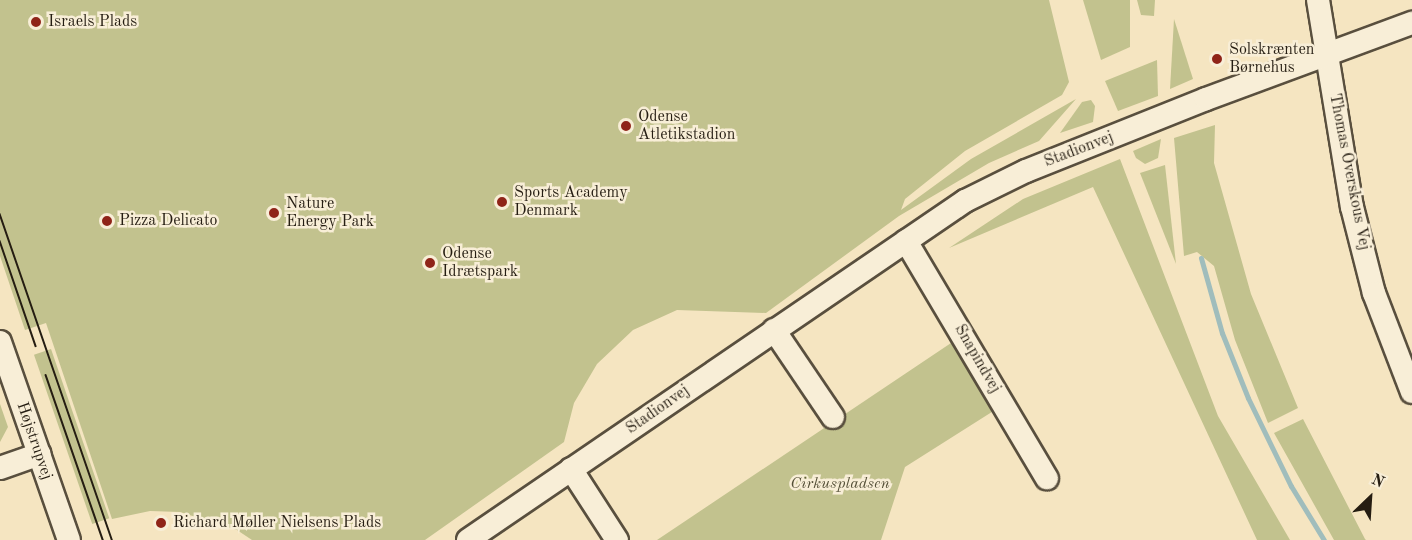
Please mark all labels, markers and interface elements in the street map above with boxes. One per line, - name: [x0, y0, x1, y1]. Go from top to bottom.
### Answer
- place label: Israels Plads: [48, 12, 137, 32]
- marker: Israels Plads: [29, 15, 43, 29]
- place label: Solskrænten Børnehus: [1229, 40, 1314, 78]
- marker: Solskrænten Børnehus: [1210, 52, 1224, 66]
- street label: Thomas Overskous Vej: [1324, 92, 1374, 252]
- place label: Odense Atletikstadion: [638, 107, 735, 145]
- marker: Odense Atletikstadion: [619, 119, 633, 133]
- street label: Stadionvej: [1042, 128, 1116, 172]
- place label: Sports Academy Denmark: [514, 183, 628, 221]
- place label: Nature Energy Park: [286, 194, 374, 232]
- marker: Sports Academy Denmark: [495, 195, 509, 209]
- marker: Nature Energy Park: [267, 206, 281, 220]
- place label: Pizza Delicato: [119, 211, 218, 231]
- marker: Pizza Delicato: [100, 214, 114, 228]
- place label: Odense Idrætspark: [442, 244, 518, 282]
- marker: Odense Idrætspark: [423, 256, 437, 270]
- street label: Snapindvej: [950, 321, 1004, 397]
- street label: Stadionvej: [623, 381, 693, 439]
- street label: Højstrupvej: [12, 400, 56, 482]
- north arrow: [1340, 468, 1400, 528]
- text: N: [1369, 472, 1387, 492]
- park label: Cirkuspladsen: [790, 474, 890, 494]
- place label: Richard Møller Nielsens Plads: [173, 513, 381, 533]
- marker: Richard Møller Nielsens Plads: [154, 516, 168, 530]

